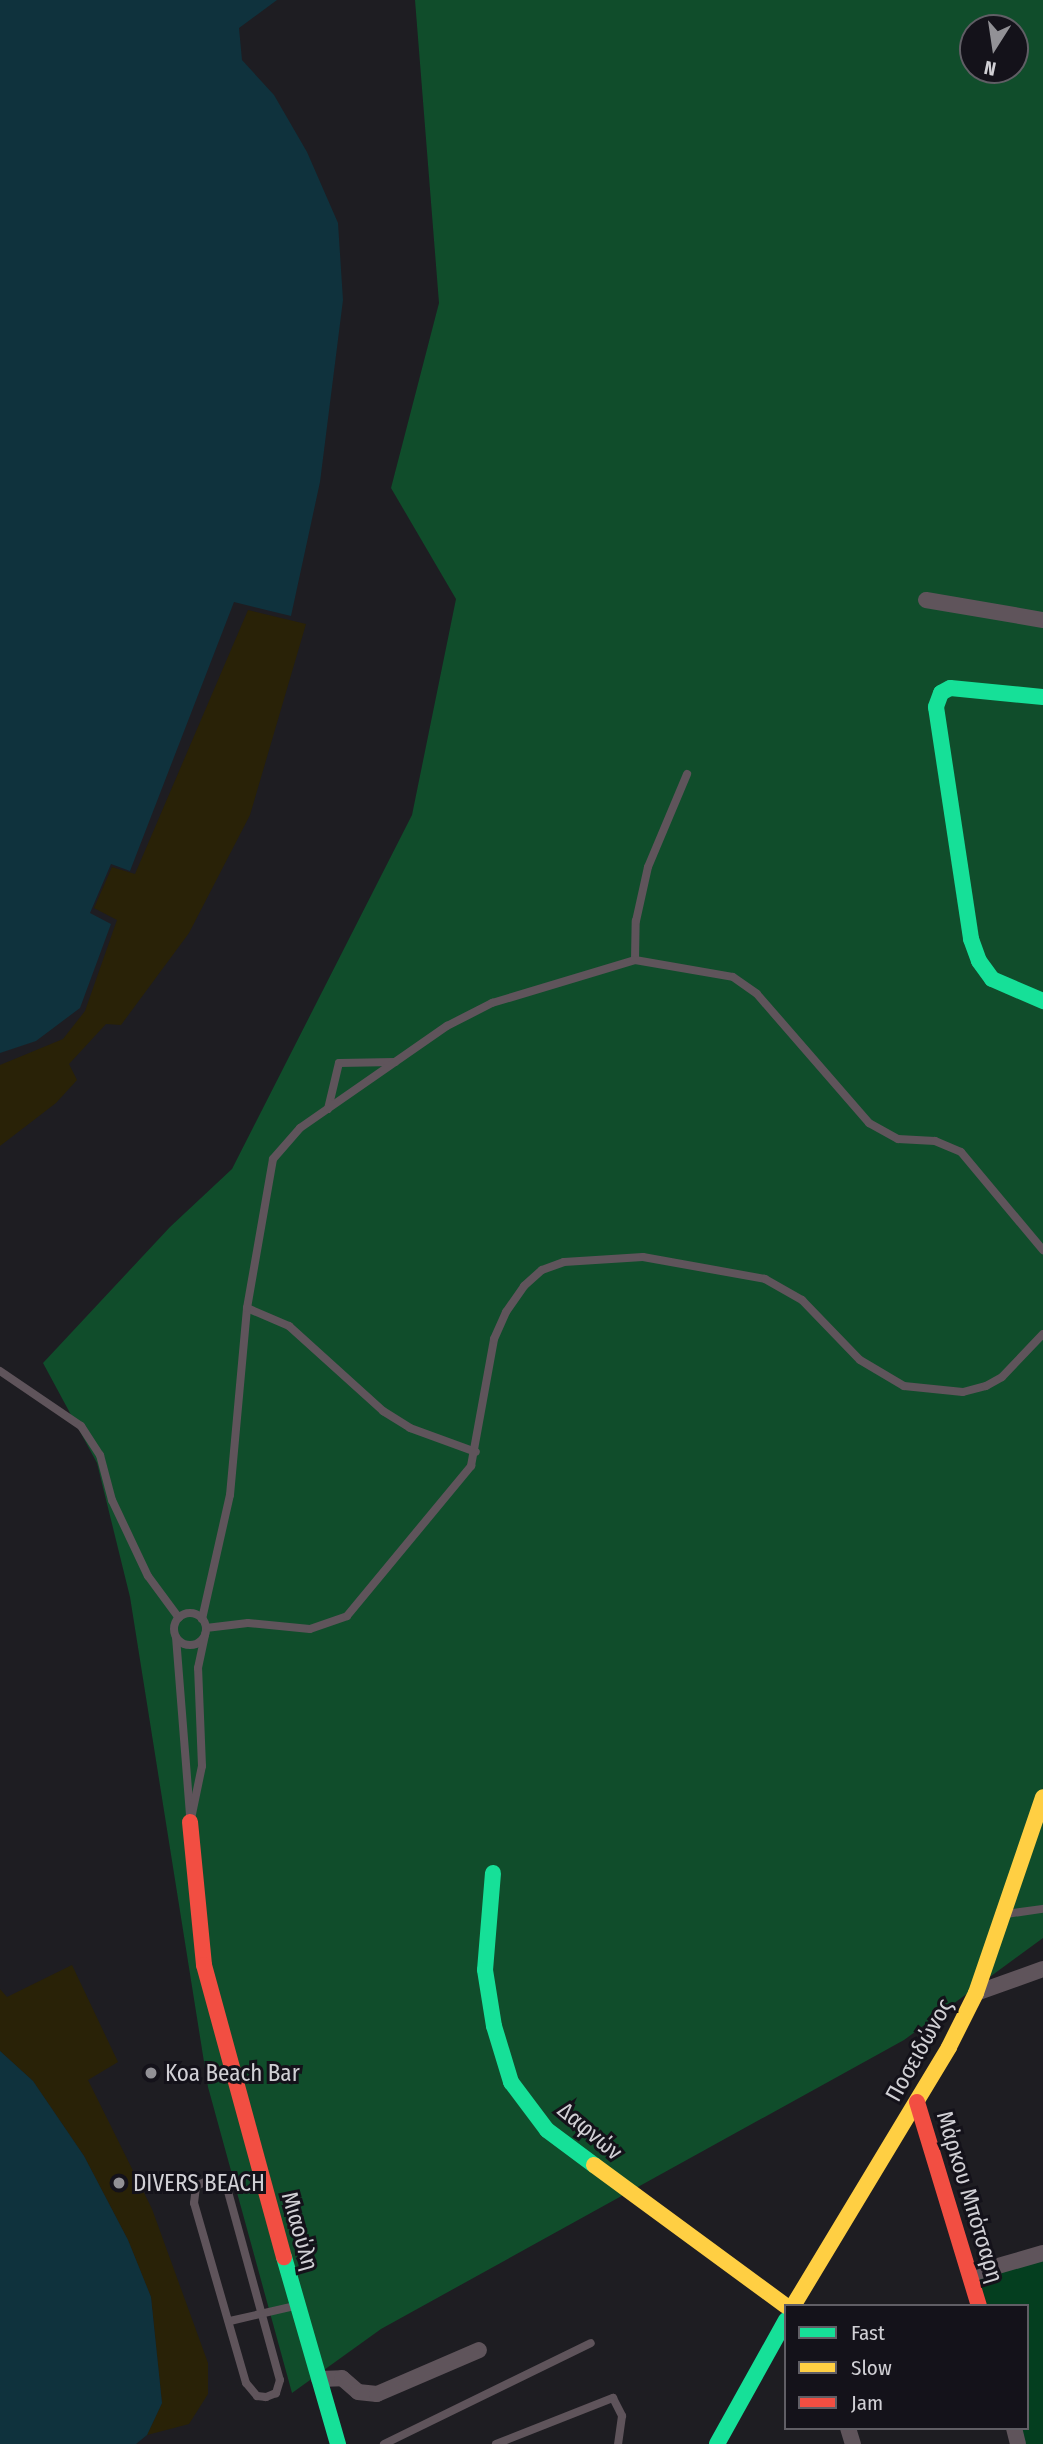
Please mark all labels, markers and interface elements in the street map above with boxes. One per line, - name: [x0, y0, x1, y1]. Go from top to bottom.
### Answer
- north arrow: [959, 14, 1029, 84]
- text: N: [982, 56, 998, 81]
- street label: Ποσειδώνος: [879, 1994, 959, 2106]
- place label: Koa Beach Bar: [165, 2059, 300, 2087]
- marker: Koa Beach Bar: [143, 2065, 159, 2081]
- street label: Δαφνών: [552, 2096, 628, 2166]
- street label: Μάρκου Μπότσαρη: [931, 2108, 1009, 2286]
- place label: DIVERS BEACH: [133, 2169, 265, 2197]
- marker: DIVERS BEACH: [111, 2175, 127, 2191]
- street label: Μιαούλη: [276, 2188, 324, 2274]
- legend: [784, 2304, 1029, 2430]
- text: Fast: [851, 2320, 885, 2346]
- text: Slow: [851, 2355, 892, 2381]
- text: Jam: [851, 2390, 883, 2416]

